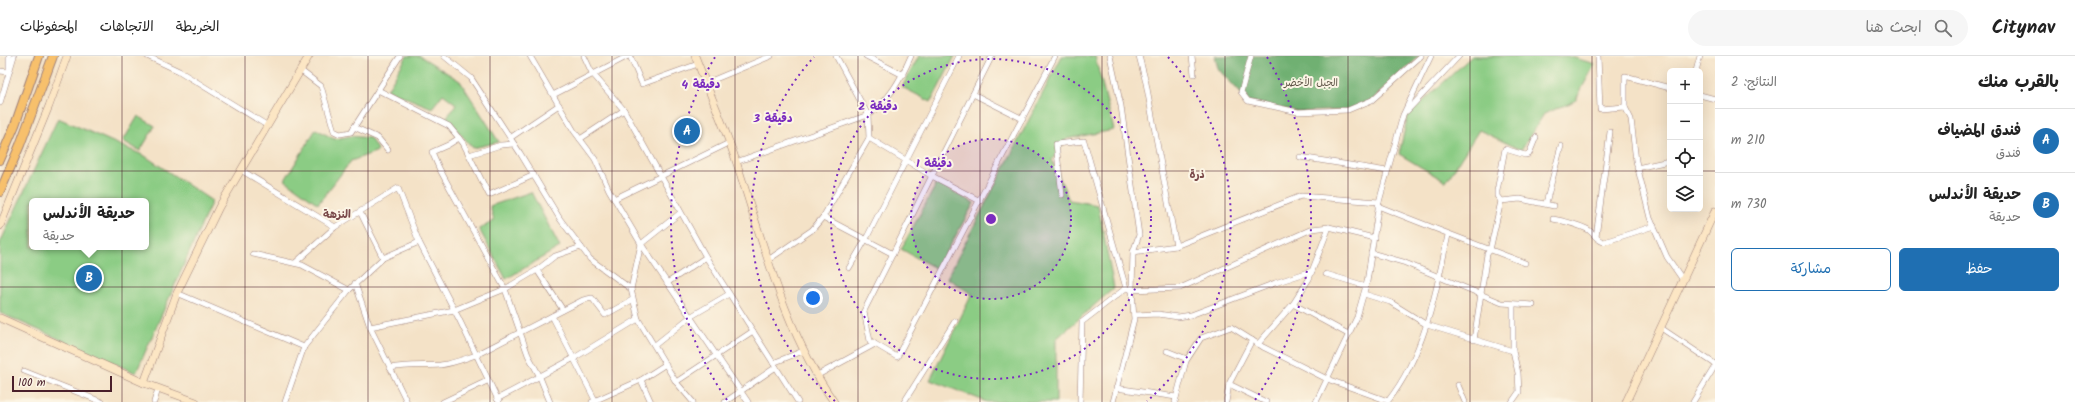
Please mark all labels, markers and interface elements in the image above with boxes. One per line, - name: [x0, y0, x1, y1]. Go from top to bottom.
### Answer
- search box: [1688, 10, 1968, 46]
- text: Citynav: [1992, 13, 2055, 43]
- text: المحفوظات: [20, 16, 78, 38]
- text: الاتجاهات: [100, 16, 154, 38]
- text: الخريطة: [176, 16, 219, 38]
- text: ابحث هنا: [1865, 16, 1922, 40]
- icon: search: [1932, 17, 1954, 39]
- map controls: [1667, 68, 1703, 212]
- button: +: [1667, 68, 1703, 104]
- text: بالقرب منك: [1978, 69, 2059, 96]
- text: النتائج: 2: [1731, 72, 1777, 93]
- text: 4 دقيقة: [682, 75, 721, 94]
- park label: الجبل الأخضر: [1283, 75, 1338, 91]
- text: 2 دقيقة: [858, 97, 898, 116]
- button: −: [1667, 104, 1703, 140]
- text: 3 دقيقة: [753, 109, 793, 128]
- pin: A: [674, 116, 700, 146]
- text: فندق المضياف: [1937, 119, 2021, 143]
- text: 210 m: [1731, 130, 1765, 151]
- text: A: [2042, 130, 2050, 151]
- button: locate: [1667, 140, 1703, 176]
- text: فندق: [1996, 143, 2021, 164]
- text: 1 دقيقة: [916, 154, 952, 173]
- district label: ذرة: [1189, 166, 1205, 184]
- button: layers: [1667, 176, 1703, 212]
- text: حديقة الأندلس: [1929, 183, 2021, 207]
- text: 730 m: [1731, 194, 1767, 215]
- text: B: [2042, 194, 2050, 215]
- popup: [29, 198, 149, 250]
- text: حديقة الأندلس: [43, 202, 135, 226]
- district label: النزهة: [323, 206, 351, 224]
- text: حديقة: [1989, 207, 2021, 228]
- centre of rings: [984, 212, 998, 226]
- text: حديقة: [43, 226, 75, 247]
- button: مشاركة: [1731, 248, 1891, 291]
- button: حفظ: [1899, 248, 2059, 291]
- pin: B: [76, 263, 102, 293]
- your location: [803, 288, 823, 308]
- scale bar: [12, 374, 112, 393]
- text: 100 m: [18, 374, 46, 392]

